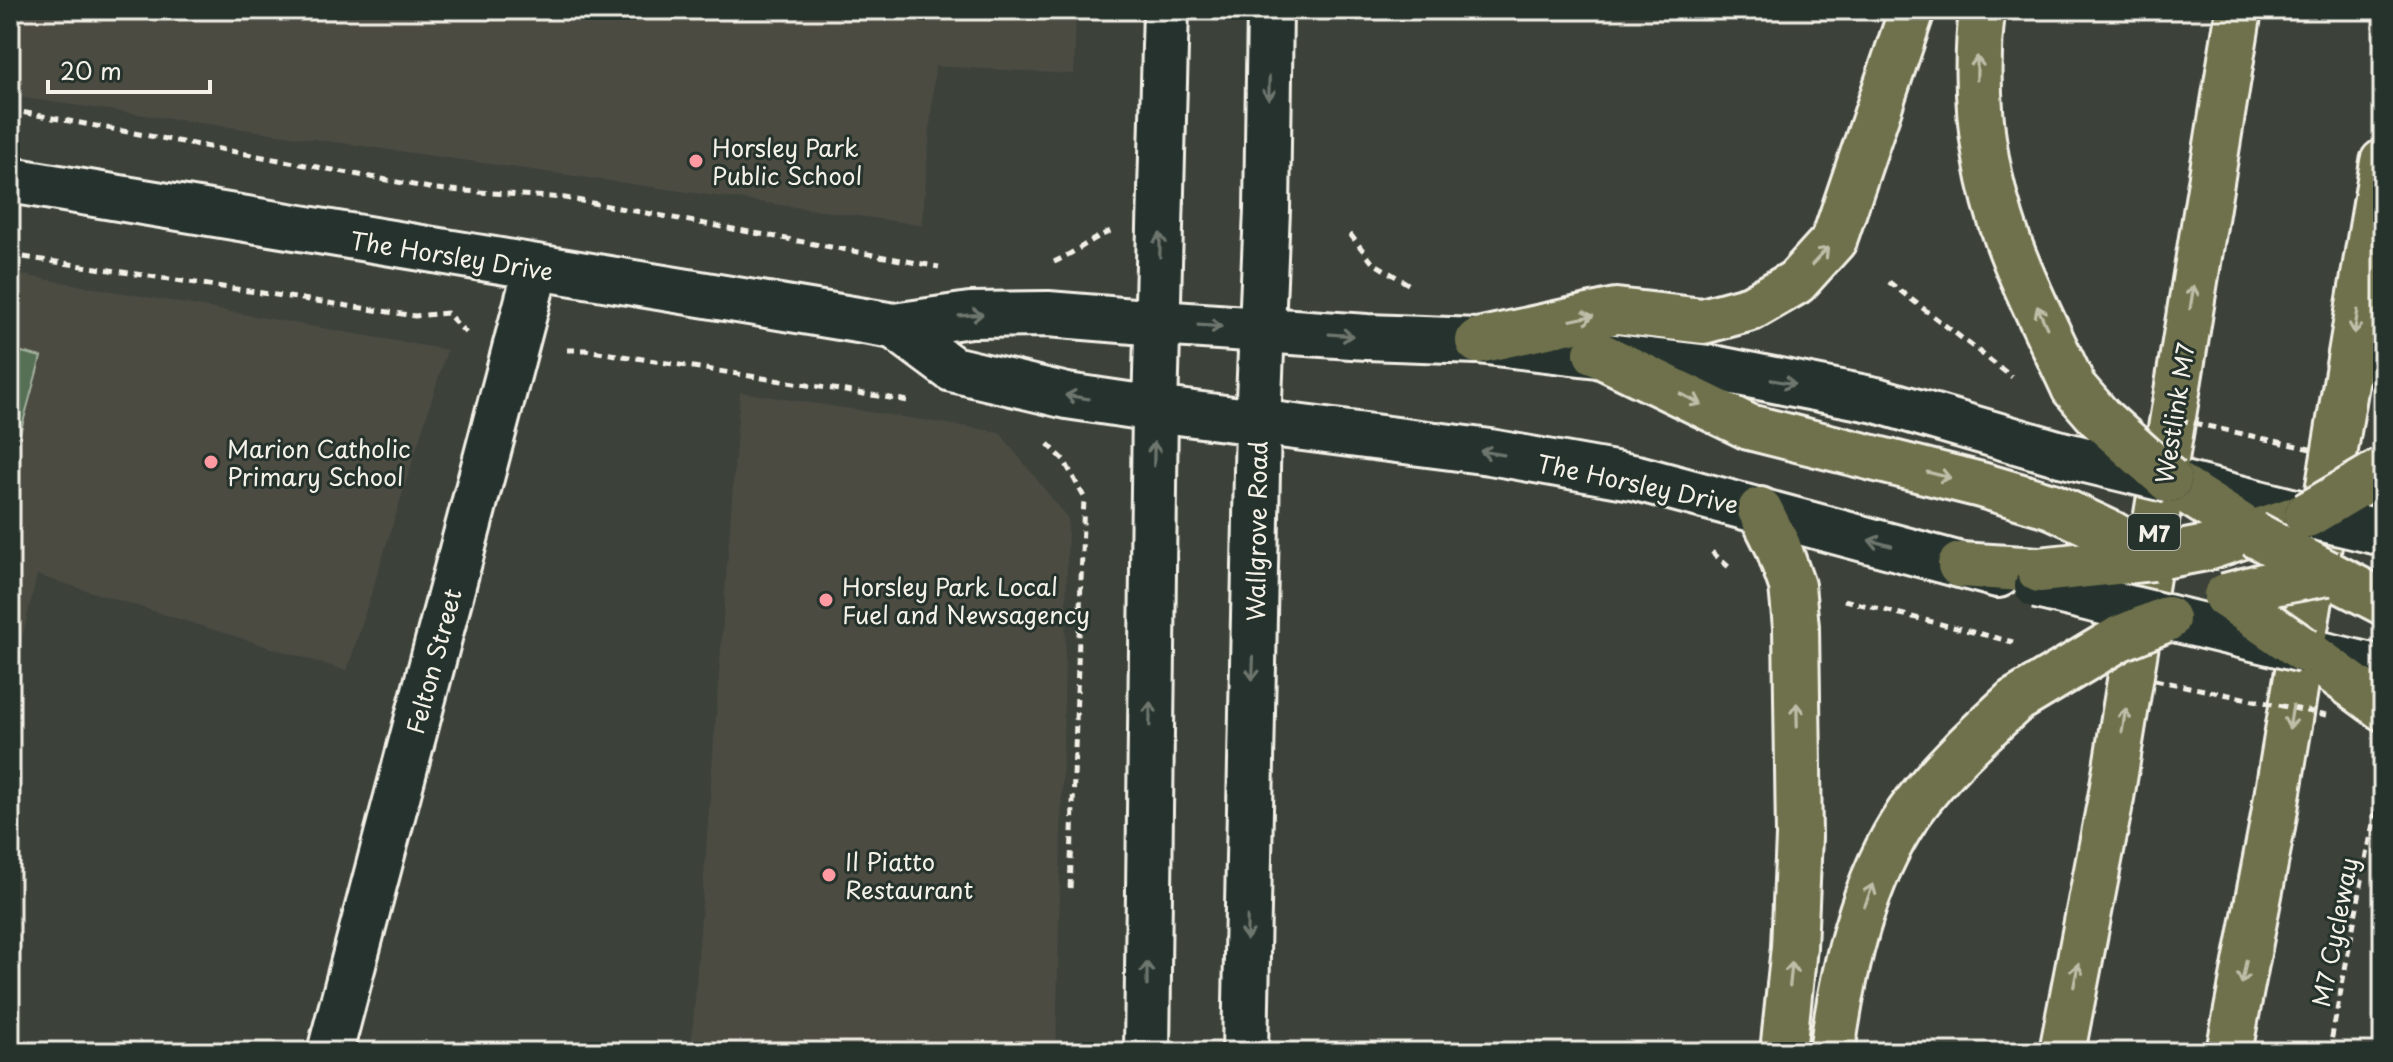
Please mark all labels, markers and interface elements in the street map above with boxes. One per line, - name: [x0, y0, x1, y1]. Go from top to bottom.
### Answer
- scale bar: [48, 44, 210, 94]
- text: 20 m: [60, 52, 122, 88]
- one-way arrow: [1969, 55, 1985, 82]
- one-way arrow: [1261, 74, 1276, 101]
- place label: Horsley Park Public School: [712, 129, 862, 193]
- marker: Horsley Park Public School: [687, 152, 705, 170]
- street label: The Horsley Drive: [348, 221, 556, 289]
- one-way arrow: [1152, 232, 1167, 259]
- one-way arrow: [1811, 246, 1829, 266]
- one-way arrow: [2186, 285, 2201, 311]
- one-way arrow: [2033, 305, 2048, 330]
- one-way arrow: [957, 308, 984, 323]
- one-way arrow: [2348, 309, 2363, 334]
- one-way arrow: [1569, 310, 1594, 325]
- one-way arrow: [1196, 319, 1223, 334]
- one-way arrow: [1327, 328, 1354, 343]
- street label: Westlink M7: [2145, 340, 2203, 486]
- one-way arrow: [1770, 375, 1796, 390]
- one-way arrow: [1065, 389, 1091, 404]
- one-way arrow: [1679, 392, 1703, 407]
- place label: Marion Catholic Primary School: [227, 430, 411, 494]
- street label: Wallgrove Road: [1236, 440, 1276, 622]
- one-way arrow: [1146, 441, 1162, 468]
- street label: The Horsley Drive: [1534, 444, 1742, 522]
- one-way arrow: [1480, 445, 1505, 460]
- marker: Marion Catholic Primary School: [202, 453, 220, 471]
- one-way arrow: [1925, 468, 1951, 483]
- road number: M7: [2128, 514, 2180, 550]
- one-way arrow: [1868, 535, 1894, 550]
- place label: Horsley Park Local Fuel and Newsagency: [842, 568, 1090, 632]
- street label: Felton Street: [396, 584, 470, 738]
- marker: Horsley Park Local Fuel and Newsagency: [817, 591, 835, 609]
- one-way arrow: [1245, 654, 1260, 681]
- one-way arrow: [1142, 701, 1158, 728]
- one-way arrow: [1789, 702, 1805, 729]
- one-way arrow: [2282, 703, 2297, 729]
- one-way arrow: [2117, 708, 2132, 733]
- place label: Il Piatto Restaurant: [845, 843, 973, 907]
- street label: M7 Cycleway: [2302, 854, 2366, 1010]
- marker: Il Piatto Restaurant: [820, 866, 838, 884]
- one-way arrow: [1863, 883, 1877, 907]
- one-way arrow: [1240, 914, 1255, 941]
- one-way arrow: [2236, 959, 2251, 985]
- one-way arrow: [1139, 961, 1155, 988]
- one-way arrow: [1784, 961, 1799, 988]
- one-way arrow: [2070, 963, 2085, 989]

